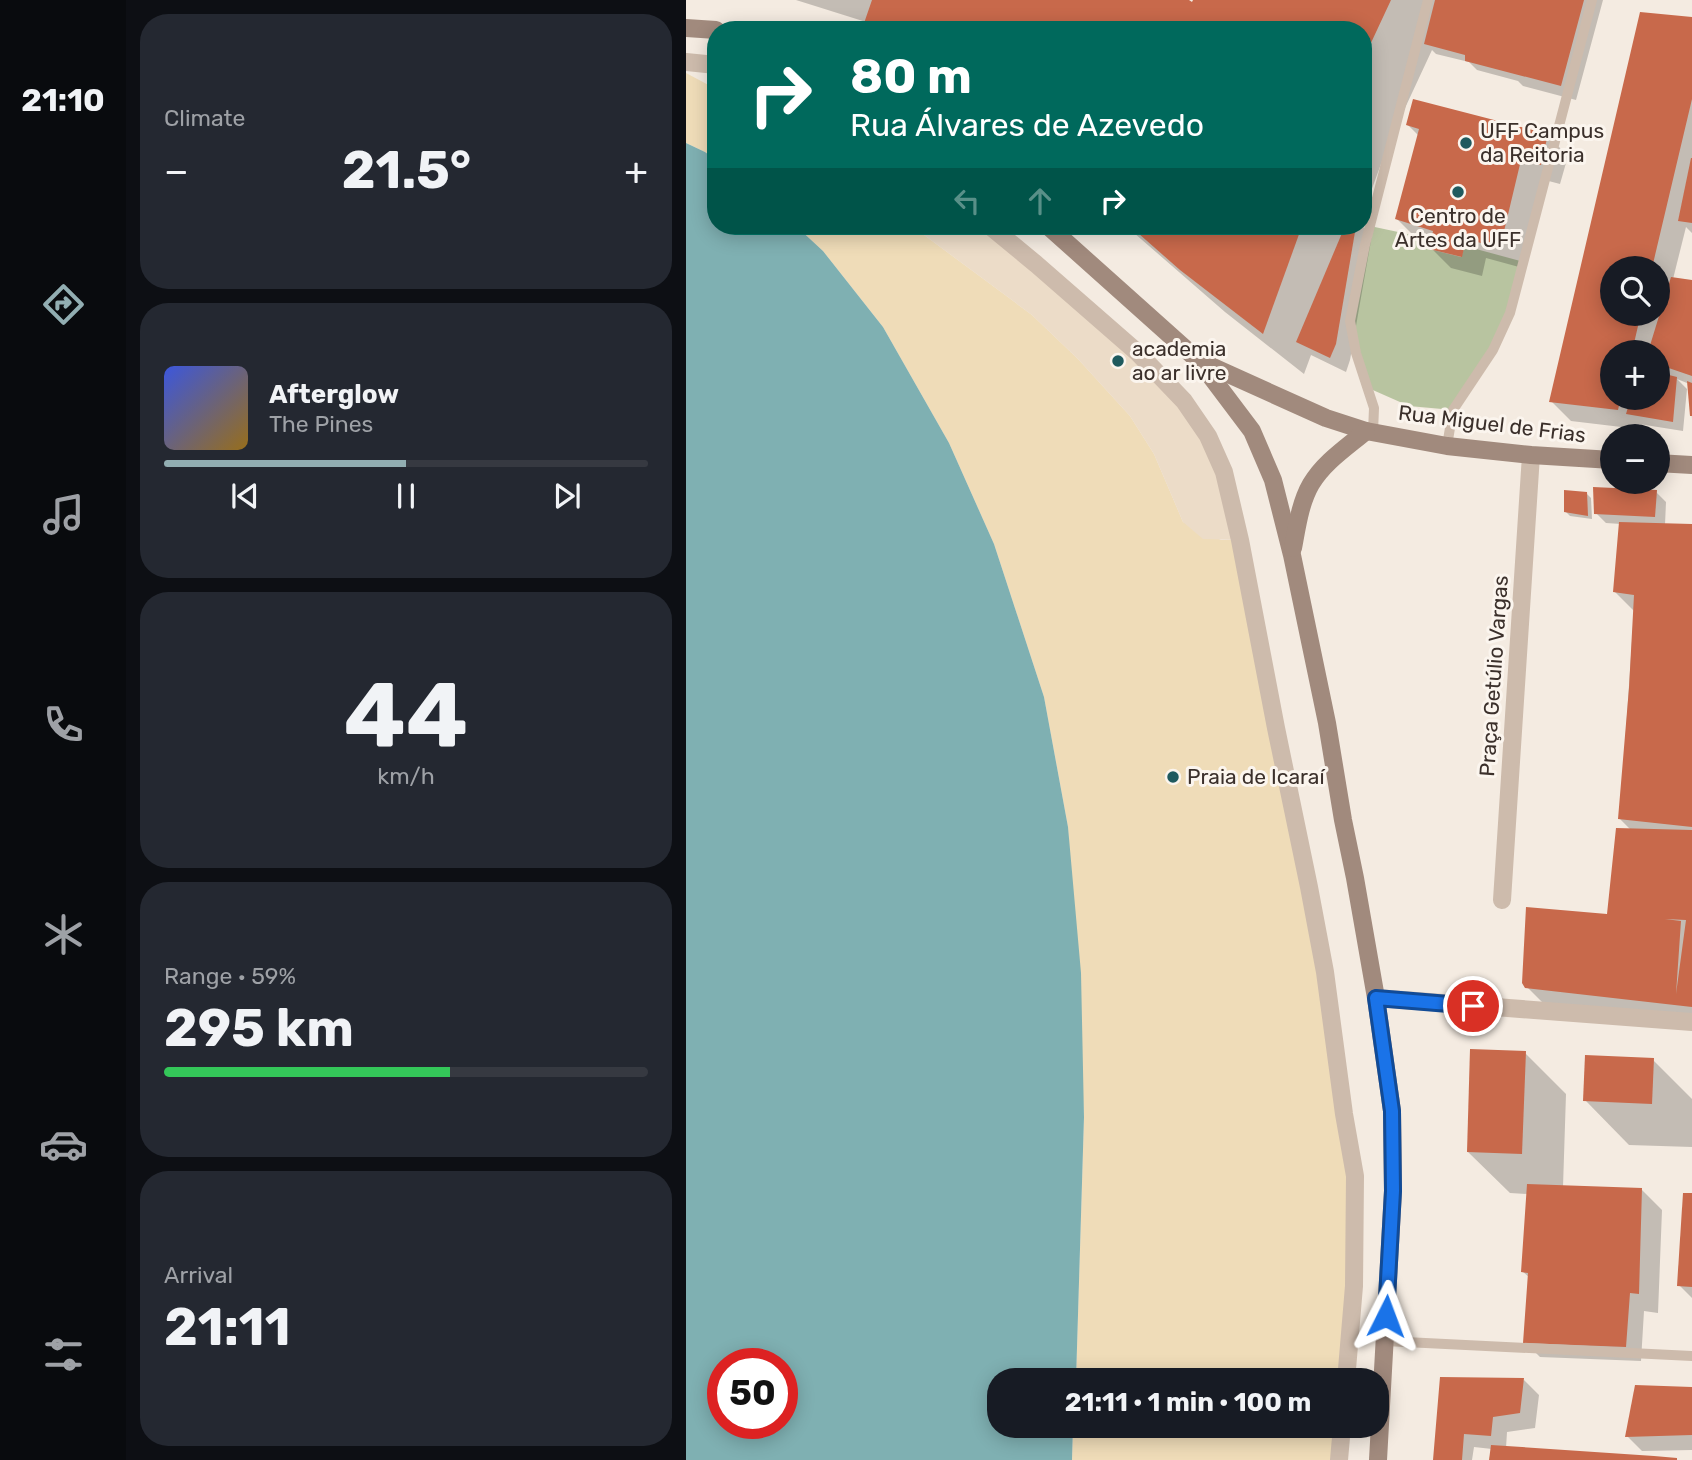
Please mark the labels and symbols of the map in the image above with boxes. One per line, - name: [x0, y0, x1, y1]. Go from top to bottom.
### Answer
- place label: UFF Campus da Reitoria: [1480, 118, 1604, 167]
- marker: UFF Campus da Reitoria: [1458, 135, 1474, 151]
- marker: Centro de Artes da UFF: [1450, 184, 1466, 200]
- place label: Centro de Artes da UFF: [1395, 203, 1521, 252]
- place label: academia ao ar livre: [1132, 336, 1226, 385]
- marker: academia ao ar livre: [1110, 353, 1126, 369]
- street label: Rua Miguel de Frias: [1397, 400, 1587, 447]
- street label: Praça Getúlio Vargas: [1474, 575, 1513, 777]
- place label: Praia de Icaraí: [1187, 764, 1325, 789]
- marker: Praia de Icaraí: [1165, 769, 1181, 785]
- pin: [1443, 976, 1503, 1036]
- position arrow: [1349, 1279, 1423, 1353]
- speed limit sign: 50: [707, 1348, 798, 1439]

